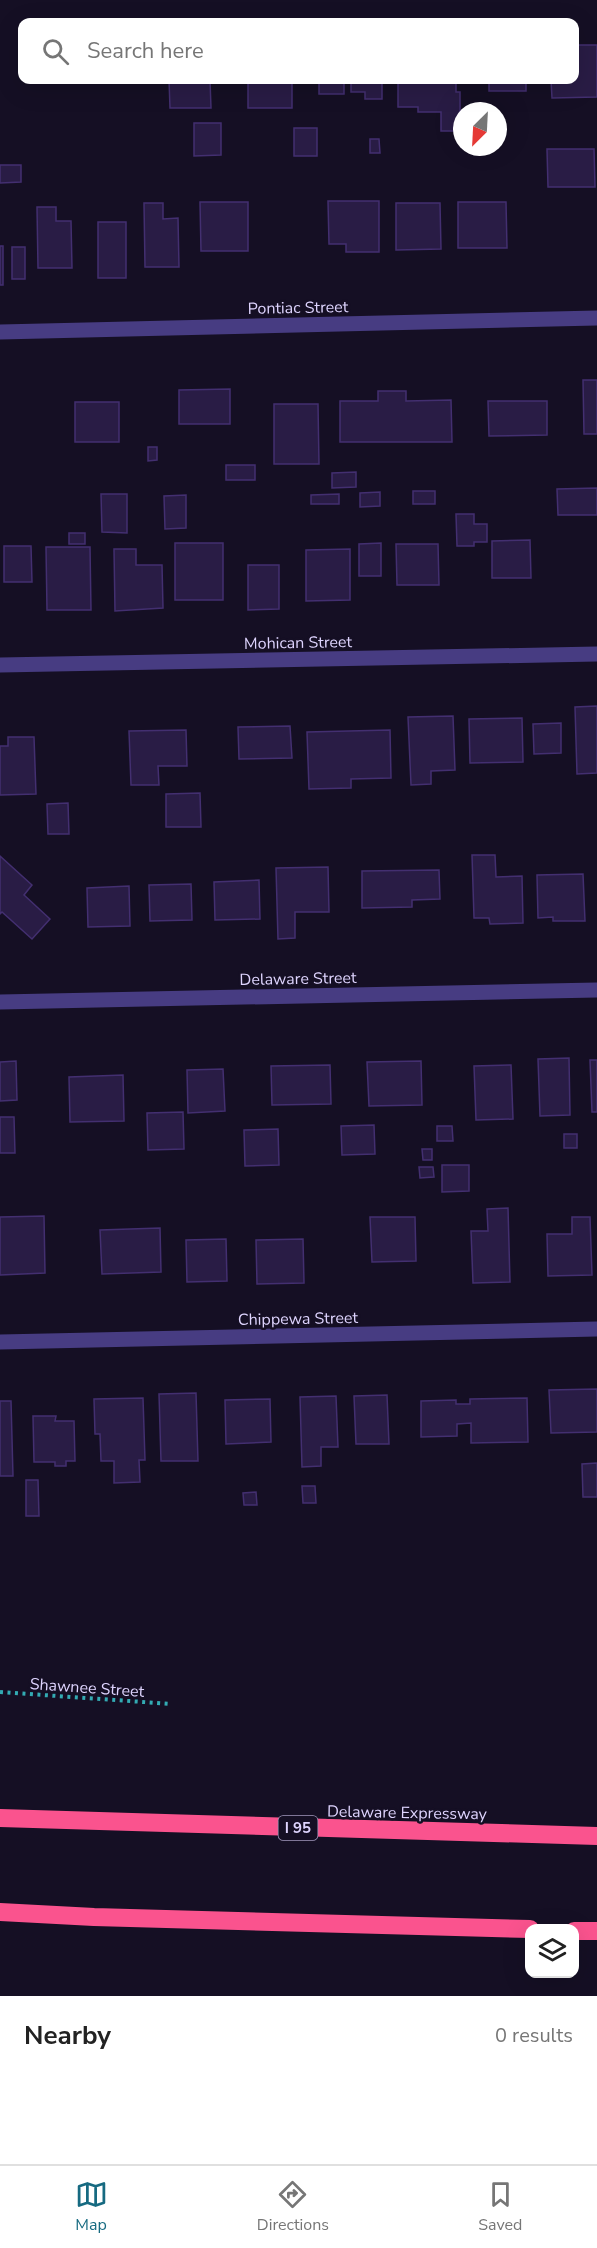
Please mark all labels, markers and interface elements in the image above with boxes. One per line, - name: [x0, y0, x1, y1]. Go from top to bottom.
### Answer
- search box: [18, 18, 579, 84]
- icon: search: [39, 35, 72, 68]
- text: Search here: [87, 36, 204, 66]
- north arrow: [453, 102, 507, 156]
- street label: Pontiac Street: [247, 296, 349, 320]
- street label: Mohican Street: [244, 631, 353, 655]
- street label: Delaware Street: [239, 967, 357, 991]
- street label: Chippewa Street: [238, 1307, 359, 1331]
- street label: Shawnee Street: [29, 1673, 145, 1703]
- street label: Delaware Expressway: [327, 1801, 488, 1825]
- road number: I 95: [278, 1816, 318, 1840]
- map controls: [525, 1924, 579, 1978]
- button: layers: [525, 1924, 579, 1978]
- text: Nearby: [24, 2018, 111, 2053]
- text: 0 results: [495, 2022, 573, 2049]
- tab: Map: [75, 2178, 108, 2236]
- tab: Directions: [257, 2178, 329, 2236]
- tab: Saved: [478, 2178, 522, 2236]

